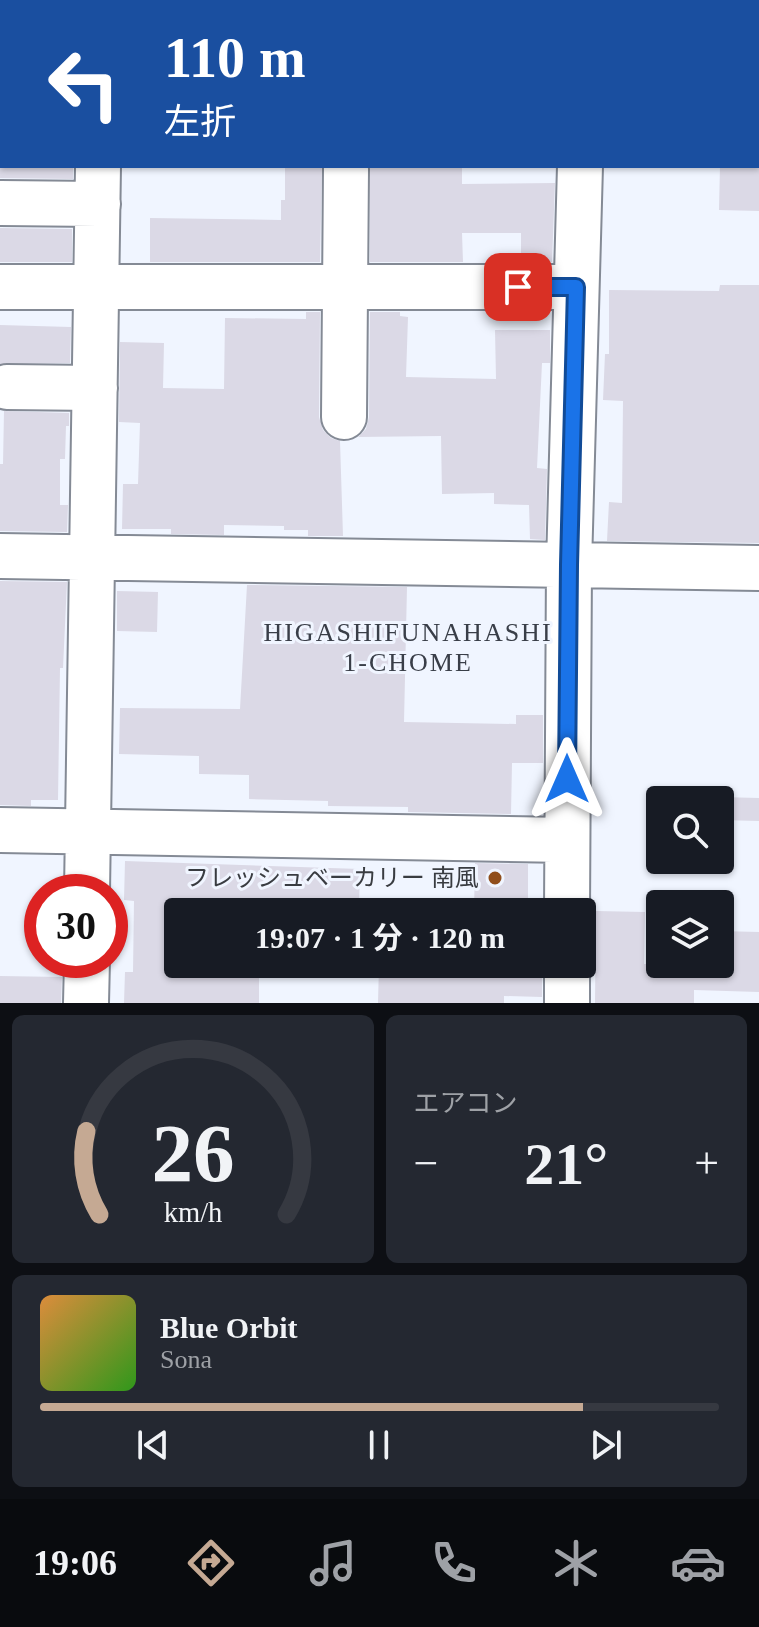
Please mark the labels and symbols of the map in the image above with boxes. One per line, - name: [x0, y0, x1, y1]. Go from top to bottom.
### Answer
- pin: [484, 253, 552, 321]
- district label: HIGASHIFUNAHASHI 1-CHOME: [263, 618, 553, 677]
- position arrow: [525, 737, 609, 821]
- place label: フレッシュベーカリー 南風: [185, 865, 479, 891]
- marker: フレッシュベーカリー 南風: [486, 869, 504, 887]
- speed limit sign: 30: [24, 874, 128, 978]

